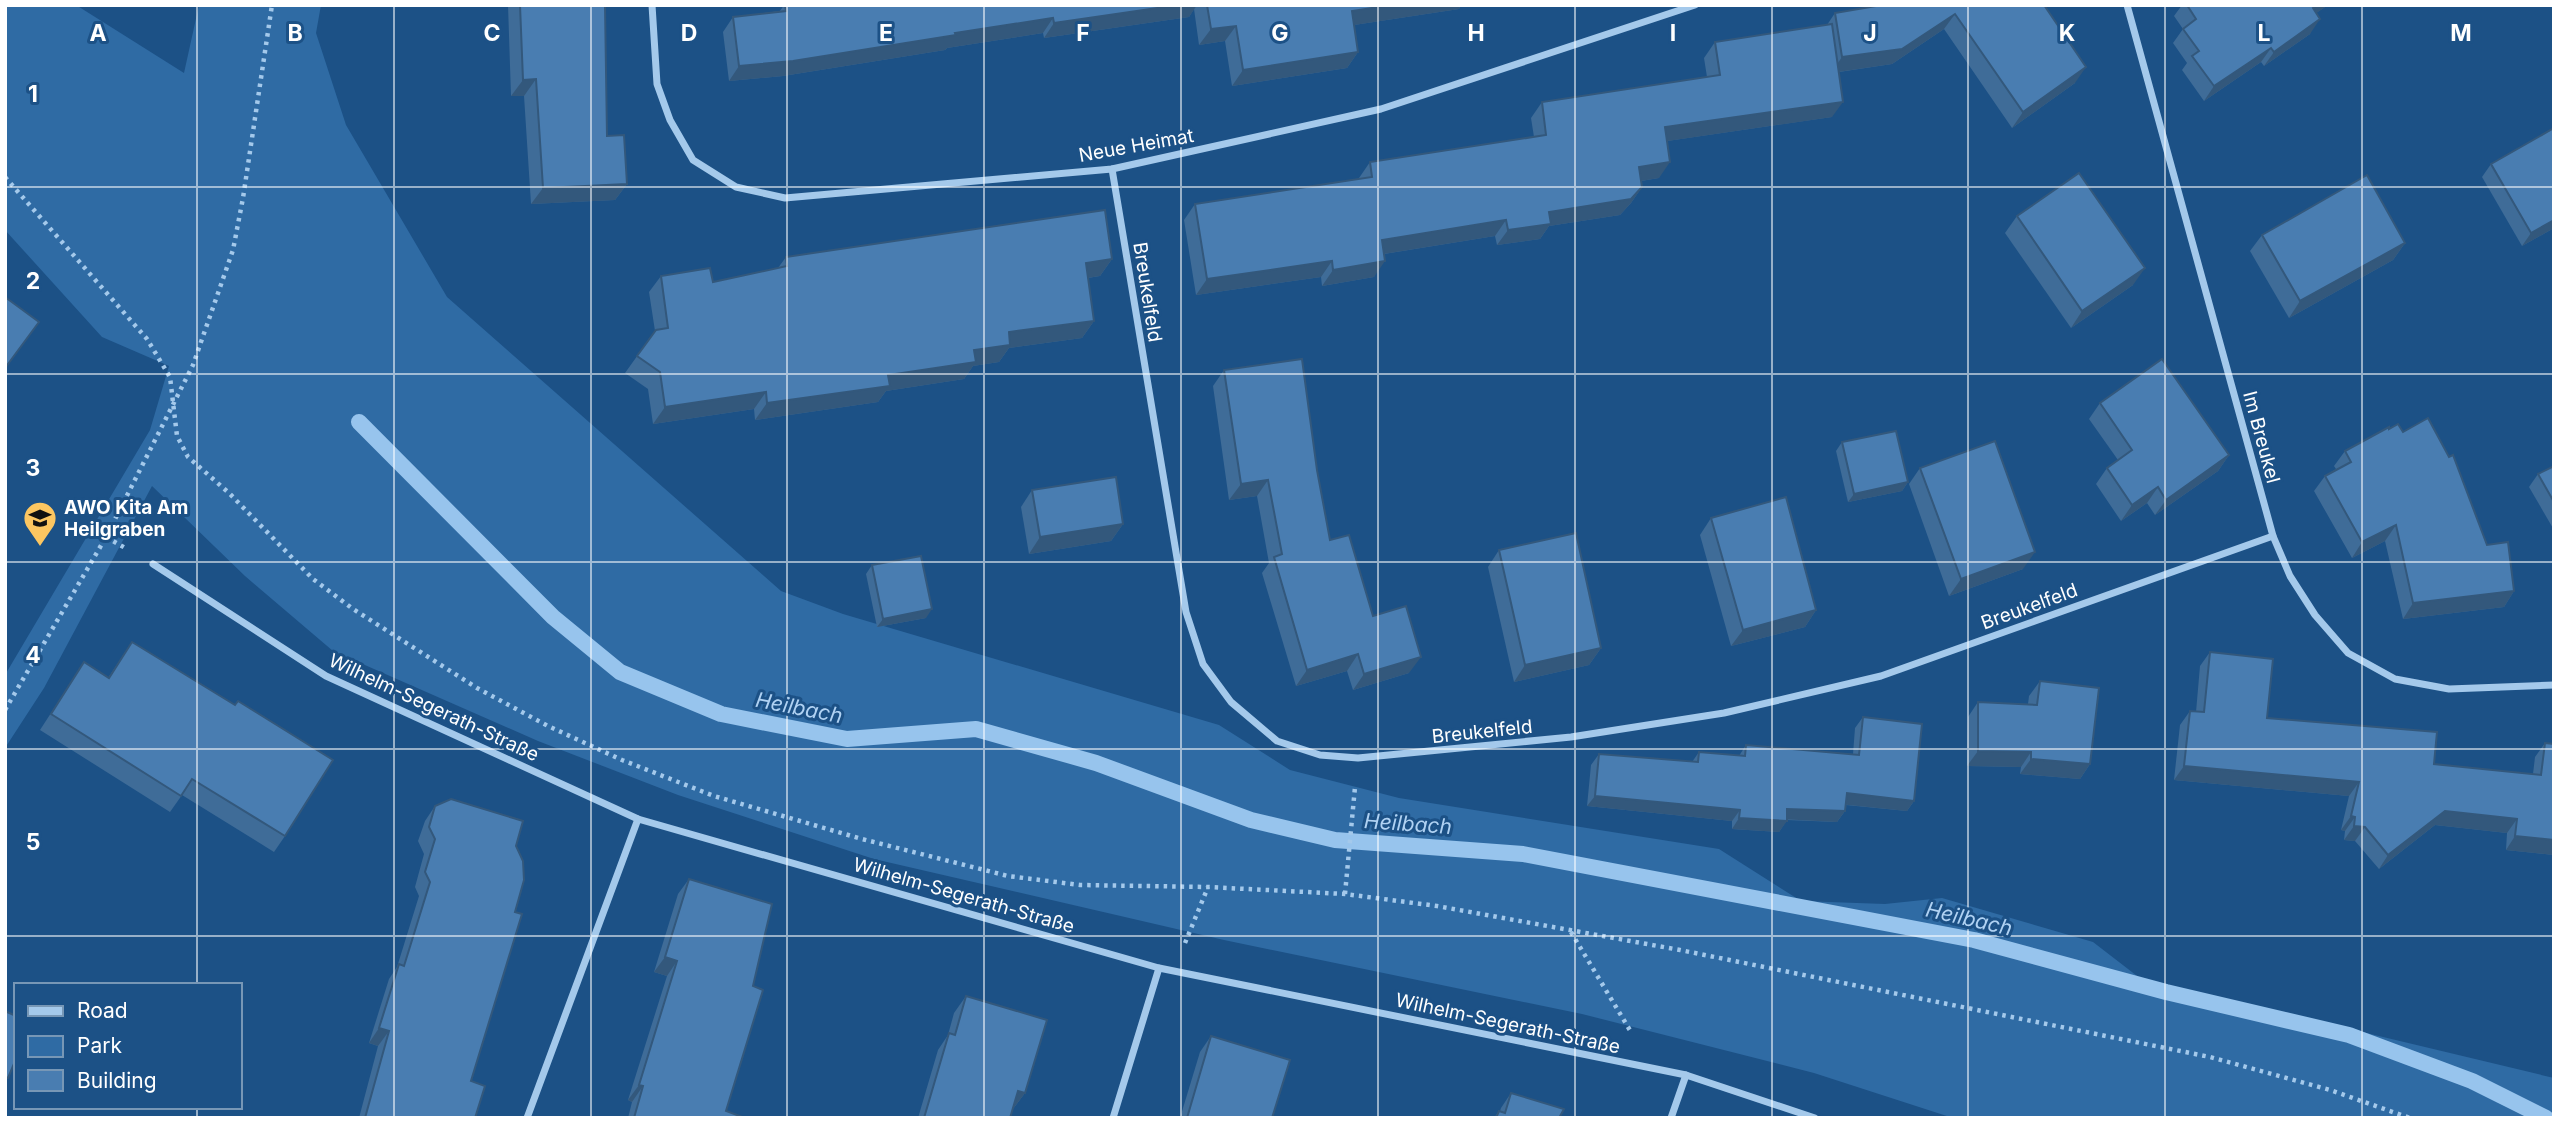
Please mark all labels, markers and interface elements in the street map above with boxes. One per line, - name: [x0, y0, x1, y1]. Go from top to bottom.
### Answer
- text: A: [89, 19, 107, 47]
- text: B: [287, 19, 303, 47]
- text: C: [483, 19, 501, 47]
- text: D: [681, 19, 697, 47]
- text: E: [879, 19, 893, 47]
- text: F: [1076, 19, 1090, 47]
- text: G: [1271, 19, 1289, 47]
- text: H: [1467, 19, 1485, 47]
- text: I: [1670, 19, 1676, 47]
- text: J: [1863, 19, 1877, 47]
- text: K: [2059, 19, 2075, 47]
- text: L: [2257, 19, 2271, 47]
- text: M: [2450, 19, 2472, 47]
- text: 1: [28, 80, 38, 108]
- street label: Neue Heimat: [1077, 124, 1195, 167]
- street label: Breukelfeld: [1128, 240, 1167, 344]
- text: 2: [26, 267, 40, 295]
- street label: Im Breukel: [2238, 389, 2285, 486]
- text: 3: [26, 454, 40, 482]
- place label: AWO Kita Am Heilgraben: [64, 496, 188, 541]
- school or university icon: AWO Kita Am Heilgraben: [21, 499, 59, 548]
- street label: Breukelfeld: [1978, 578, 2081, 635]
- text: 4: [25, 641, 41, 669]
- street label: Wilhelm-Segerath-Straße: [325, 649, 543, 766]
- water label: Heilbach: [753, 687, 845, 728]
- street label: Breukelfeld: [1431, 715, 1534, 748]
- water label: Heilbach: [1363, 808, 1453, 839]
- text: 5: [26, 828, 40, 856]
- street label: Wilhelm-Segerath-Straße: [851, 853, 1077, 938]
- water label: Heilbach: [1923, 896, 2015, 941]
- legend: [14, 983, 242, 1109]
- street label: Wilhelm-Segerath-Straße: [1393, 988, 1622, 1059]
- text: Road: [77, 998, 128, 1023]
- text: Park: [77, 1033, 122, 1058]
- text: Building: [77, 1068, 157, 1093]

